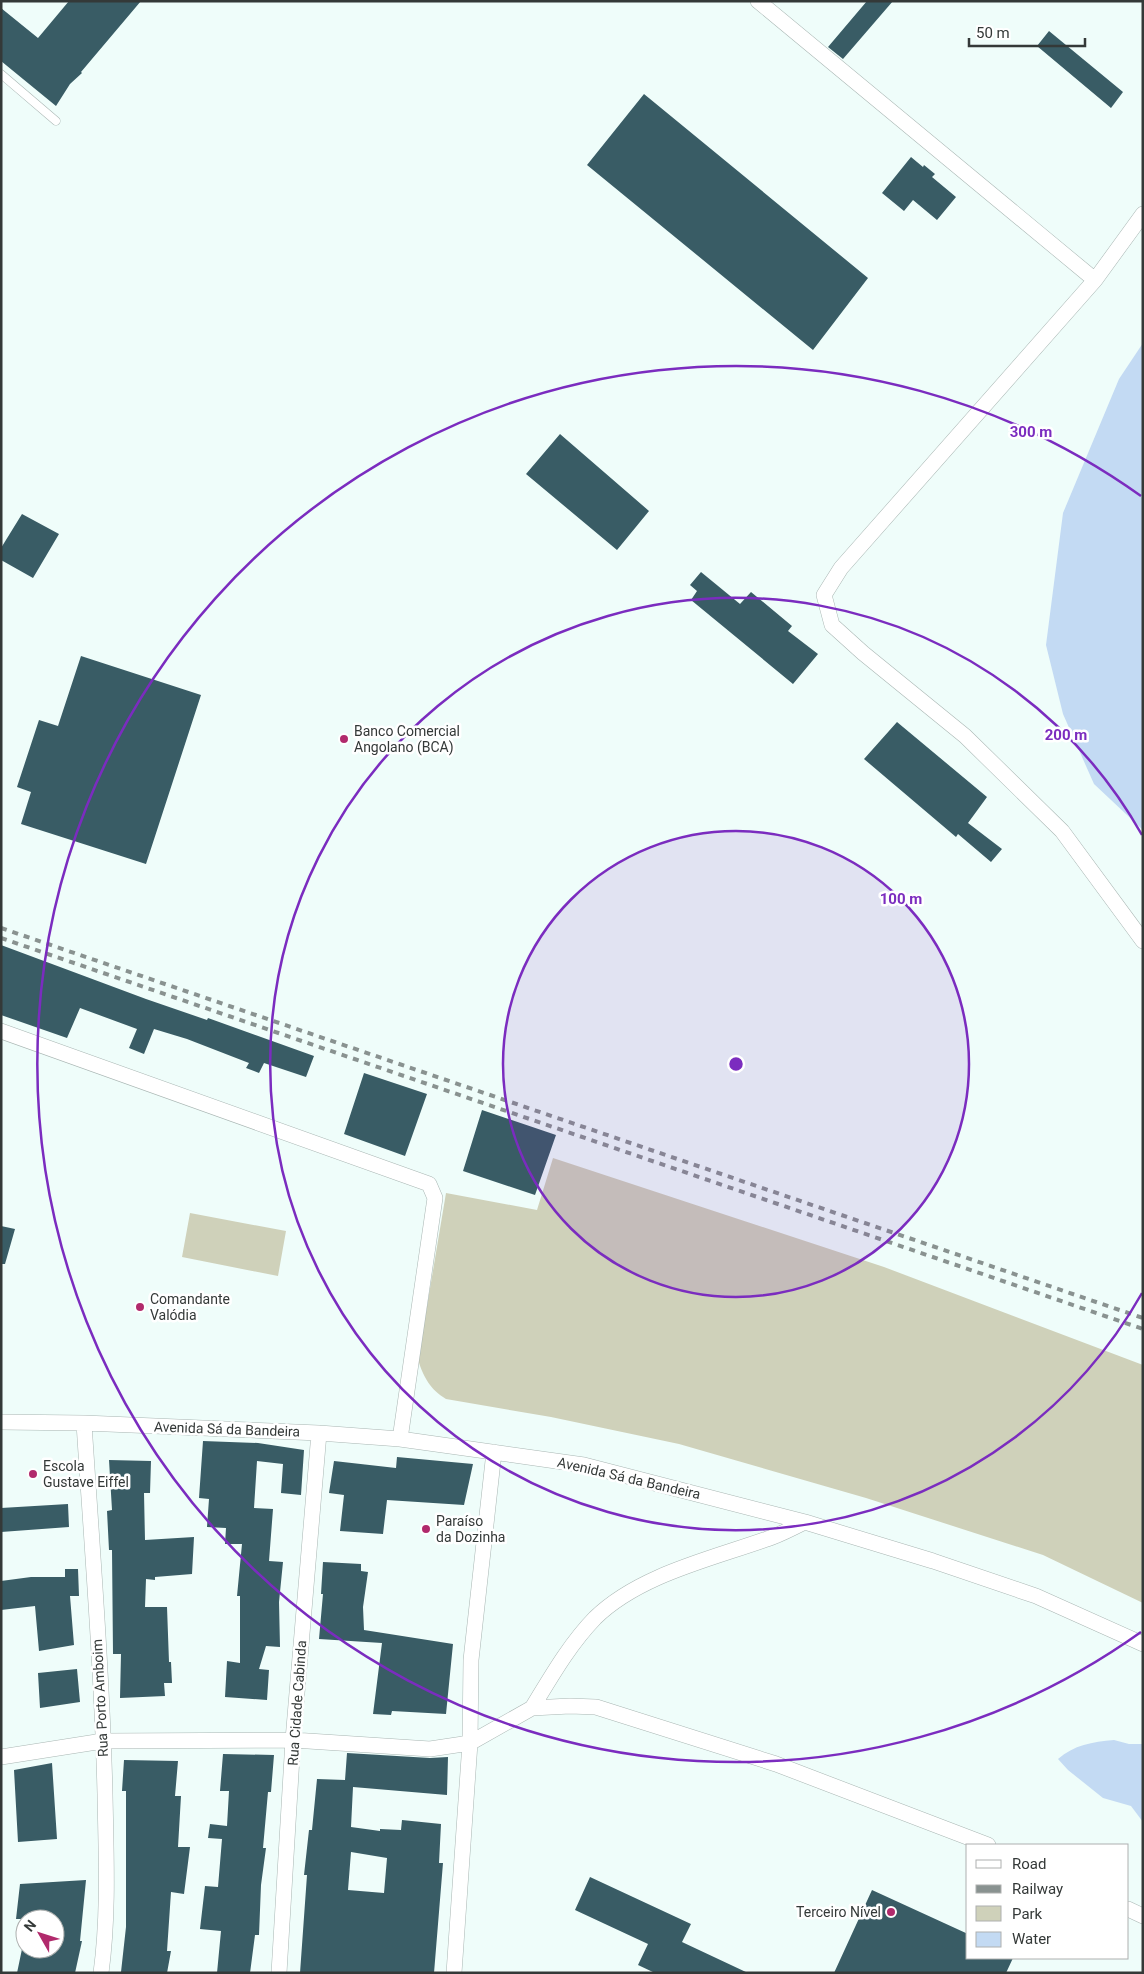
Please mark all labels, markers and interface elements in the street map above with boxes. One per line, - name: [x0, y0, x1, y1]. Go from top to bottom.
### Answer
- scale bar: [969, 15, 1085, 47]
- text: 50 m: [976, 24, 1010, 42]
- text: 300 m: [1010, 423, 1052, 441]
- place label: Banco Comercial Angolano (BCA): [354, 723, 460, 756]
- text: 200 m: [1045, 726, 1087, 744]
- marker: Banco Comercial Angolano (BCA): [338, 733, 350, 745]
- text: 100 m: [880, 890, 922, 908]
- centre of rings: [727, 1055, 745, 1073]
- place label: Comandante Valódia: [150, 1291, 230, 1323]
- marker: Comandante Valódia: [134, 1301, 146, 1313]
- street label: Avenida Sá da Bandeira: [154, 1418, 300, 1440]
- street label: Avenida Sá da Bandeira: [556, 1454, 702, 1502]
- place label: Escola Gustave Eiffel: [43, 1458, 129, 1490]
- marker: Escola Gustave Eiffel: [27, 1468, 39, 1480]
- place label: Paraíso da Dozinha: [436, 1513, 505, 1545]
- marker: Paraíso da Dozinha: [420, 1523, 432, 1535]
- street label: Rua Porto Amboim: [89, 1639, 111, 1757]
- street label: Rua Cidade Cabinda: [285, 1640, 309, 1766]
- legend: [966, 1844, 1129, 1959]
- text: Road: [1012, 1855, 1046, 1873]
- text: Railway: [1012, 1880, 1063, 1898]
- place label: Terceiro Nível: [796, 1904, 881, 1920]
- text: Park: [1012, 1905, 1043, 1923]
- marker: Terceiro Nível: [885, 1906, 897, 1918]
- north arrow: [15, 1909, 65, 1959]
- text: N: [21, 1917, 39, 1935]
- text: Water: [1012, 1930, 1051, 1948]

